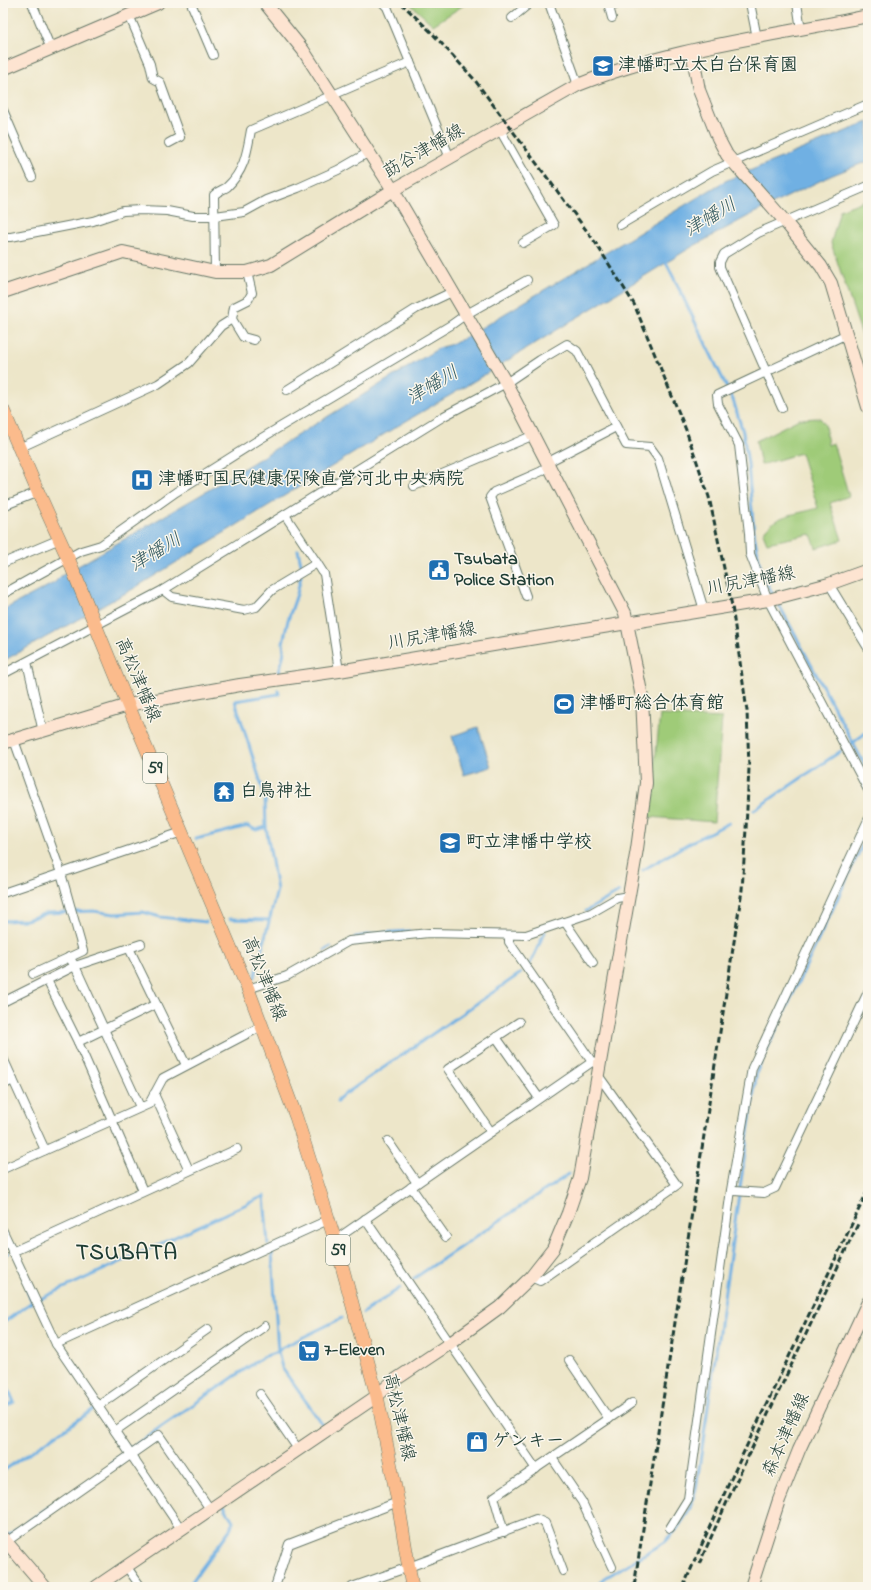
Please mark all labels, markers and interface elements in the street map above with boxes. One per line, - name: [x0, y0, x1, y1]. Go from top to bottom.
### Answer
- school or university icon: 津幡町立太白台保育園: [590, 53, 616, 79]
- place label: 津幡町立太白台保育園: [618, 53, 798, 79]
- street label: 莇谷津幡線: [379, 118, 469, 186]
- water label: 津幡川: [680, 192, 742, 244]
- water label: 津幡川: [402, 360, 464, 412]
- hospital icon: 津幡町国民健康保険直営河北中央病院: [129, 467, 155, 493]
- place label: 津幡町国民健康保険直営河北中央病院: [158, 467, 464, 493]
- water label: 津幡川: [125, 527, 187, 579]
- place label: Tsubata Police Station: [454, 547, 554, 594]
- public building icon: Tsubata Police Station: [426, 557, 452, 583]
- street label: 川尻津幡線: [704, 561, 798, 603]
- street label: 川尻津幡線: [385, 616, 479, 658]
- street label: 高松津幡線: [107, 633, 167, 727]
- sports icon: 津幡町総合体育館: [551, 691, 577, 717]
- place label: 津幡町総合体育館: [580, 691, 724, 717]
- road number: 59: [143, 753, 167, 783]
- temple icon: 白鳥神社: [211, 779, 237, 805]
- place label: 白鳥神社: [240, 779, 312, 805]
- school or university icon: 町立津幡中学校: [437, 830, 463, 856]
- place label: 町立津幡中学校: [466, 830, 592, 856]
- street label: 高松津幡線: [234, 932, 292, 1026]
- road number: 59: [326, 1235, 350, 1265]
- district label: TSUBATA: [76, 1238, 178, 1270]
- supermarket icon: 7-Eleven: [296, 1338, 322, 1364]
- place label: 7-Eleven: [324, 1338, 385, 1364]
- street label: 高松津幡線: [375, 1370, 421, 1464]
- street label: 森本津幡線: [757, 1389, 817, 1481]
- shop icon: ゲンキー: [464, 1429, 490, 1455]
- place label: ゲンキー: [492, 1429, 564, 1455]

